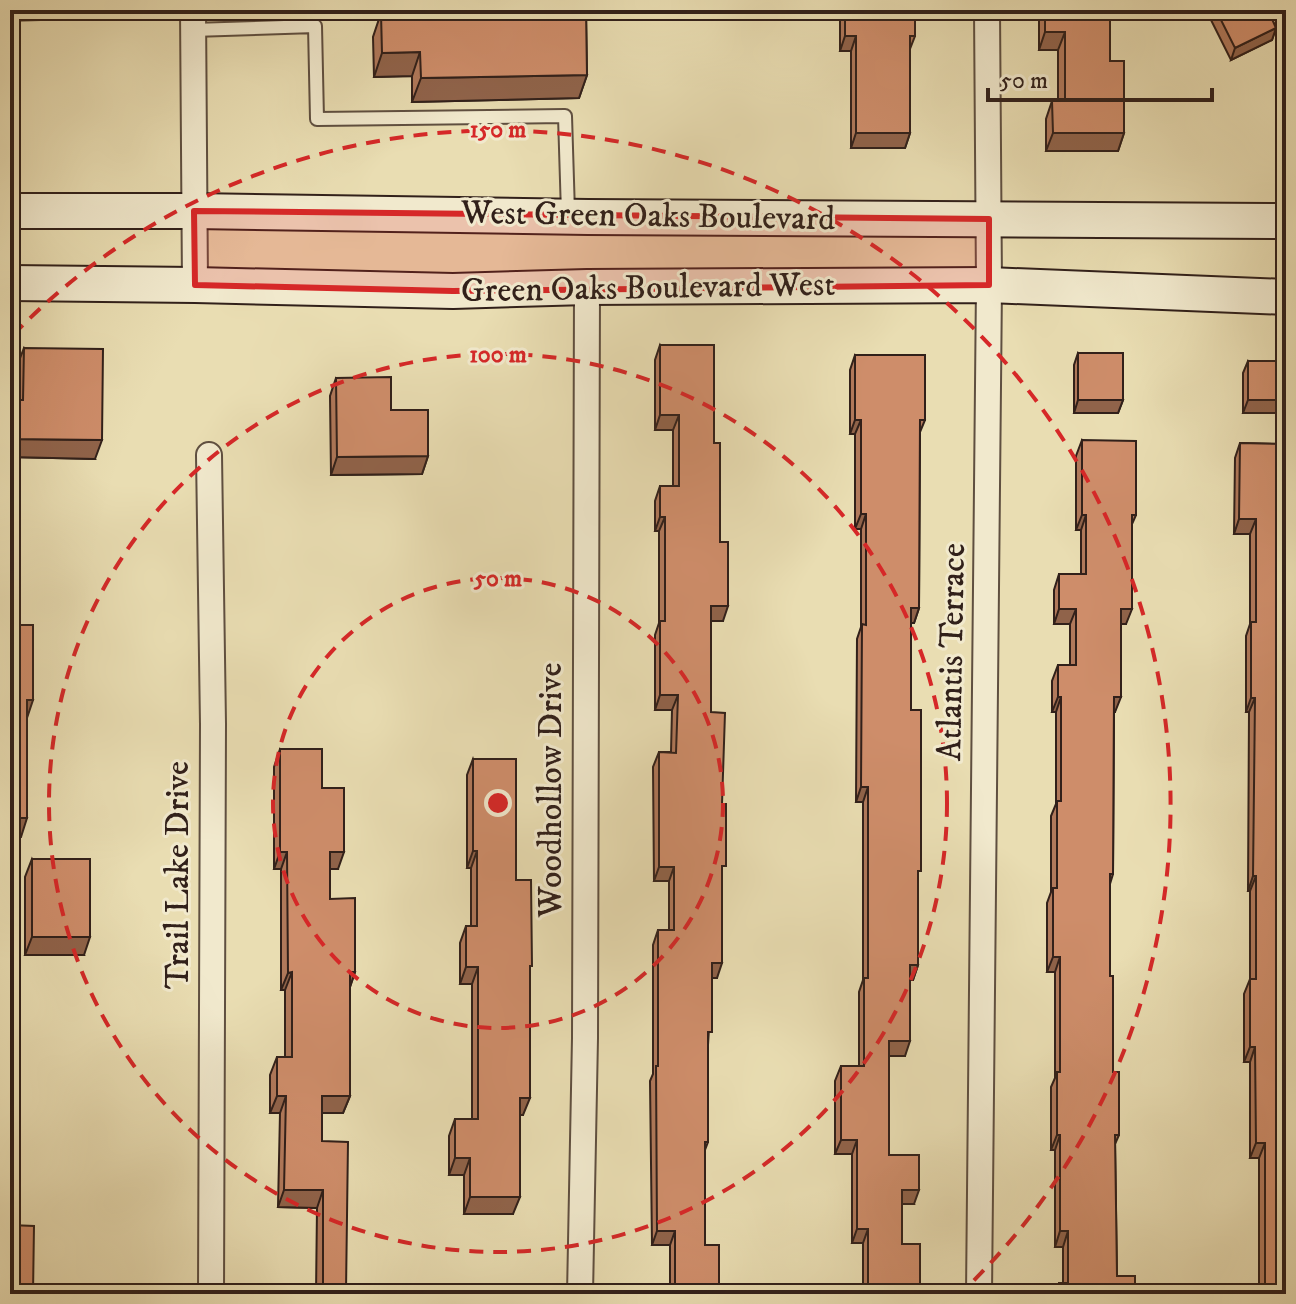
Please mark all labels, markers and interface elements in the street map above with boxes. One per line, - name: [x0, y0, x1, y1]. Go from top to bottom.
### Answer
- scale bar: [988, 52, 1212, 102]
- text: 50 m: [1000, 66, 1048, 96]
- text: 150 m: [470, 115, 526, 145]
- street label: West Green Oaks Boulevard: [459, 192, 836, 240]
- street label: Green Oaks Boulevard West: [460, 264, 836, 312]
- text: 100 m: [469, 340, 527, 370]
- street label: Atlantis Terrace: [929, 543, 975, 761]
- text: 50 m: [473, 564, 522, 594]
- street label: Woodhollow Drive: [530, 662, 572, 919]
- street label: Trail Lake Drive: [157, 761, 199, 989]
- centre of rings: [484, 789, 512, 817]

